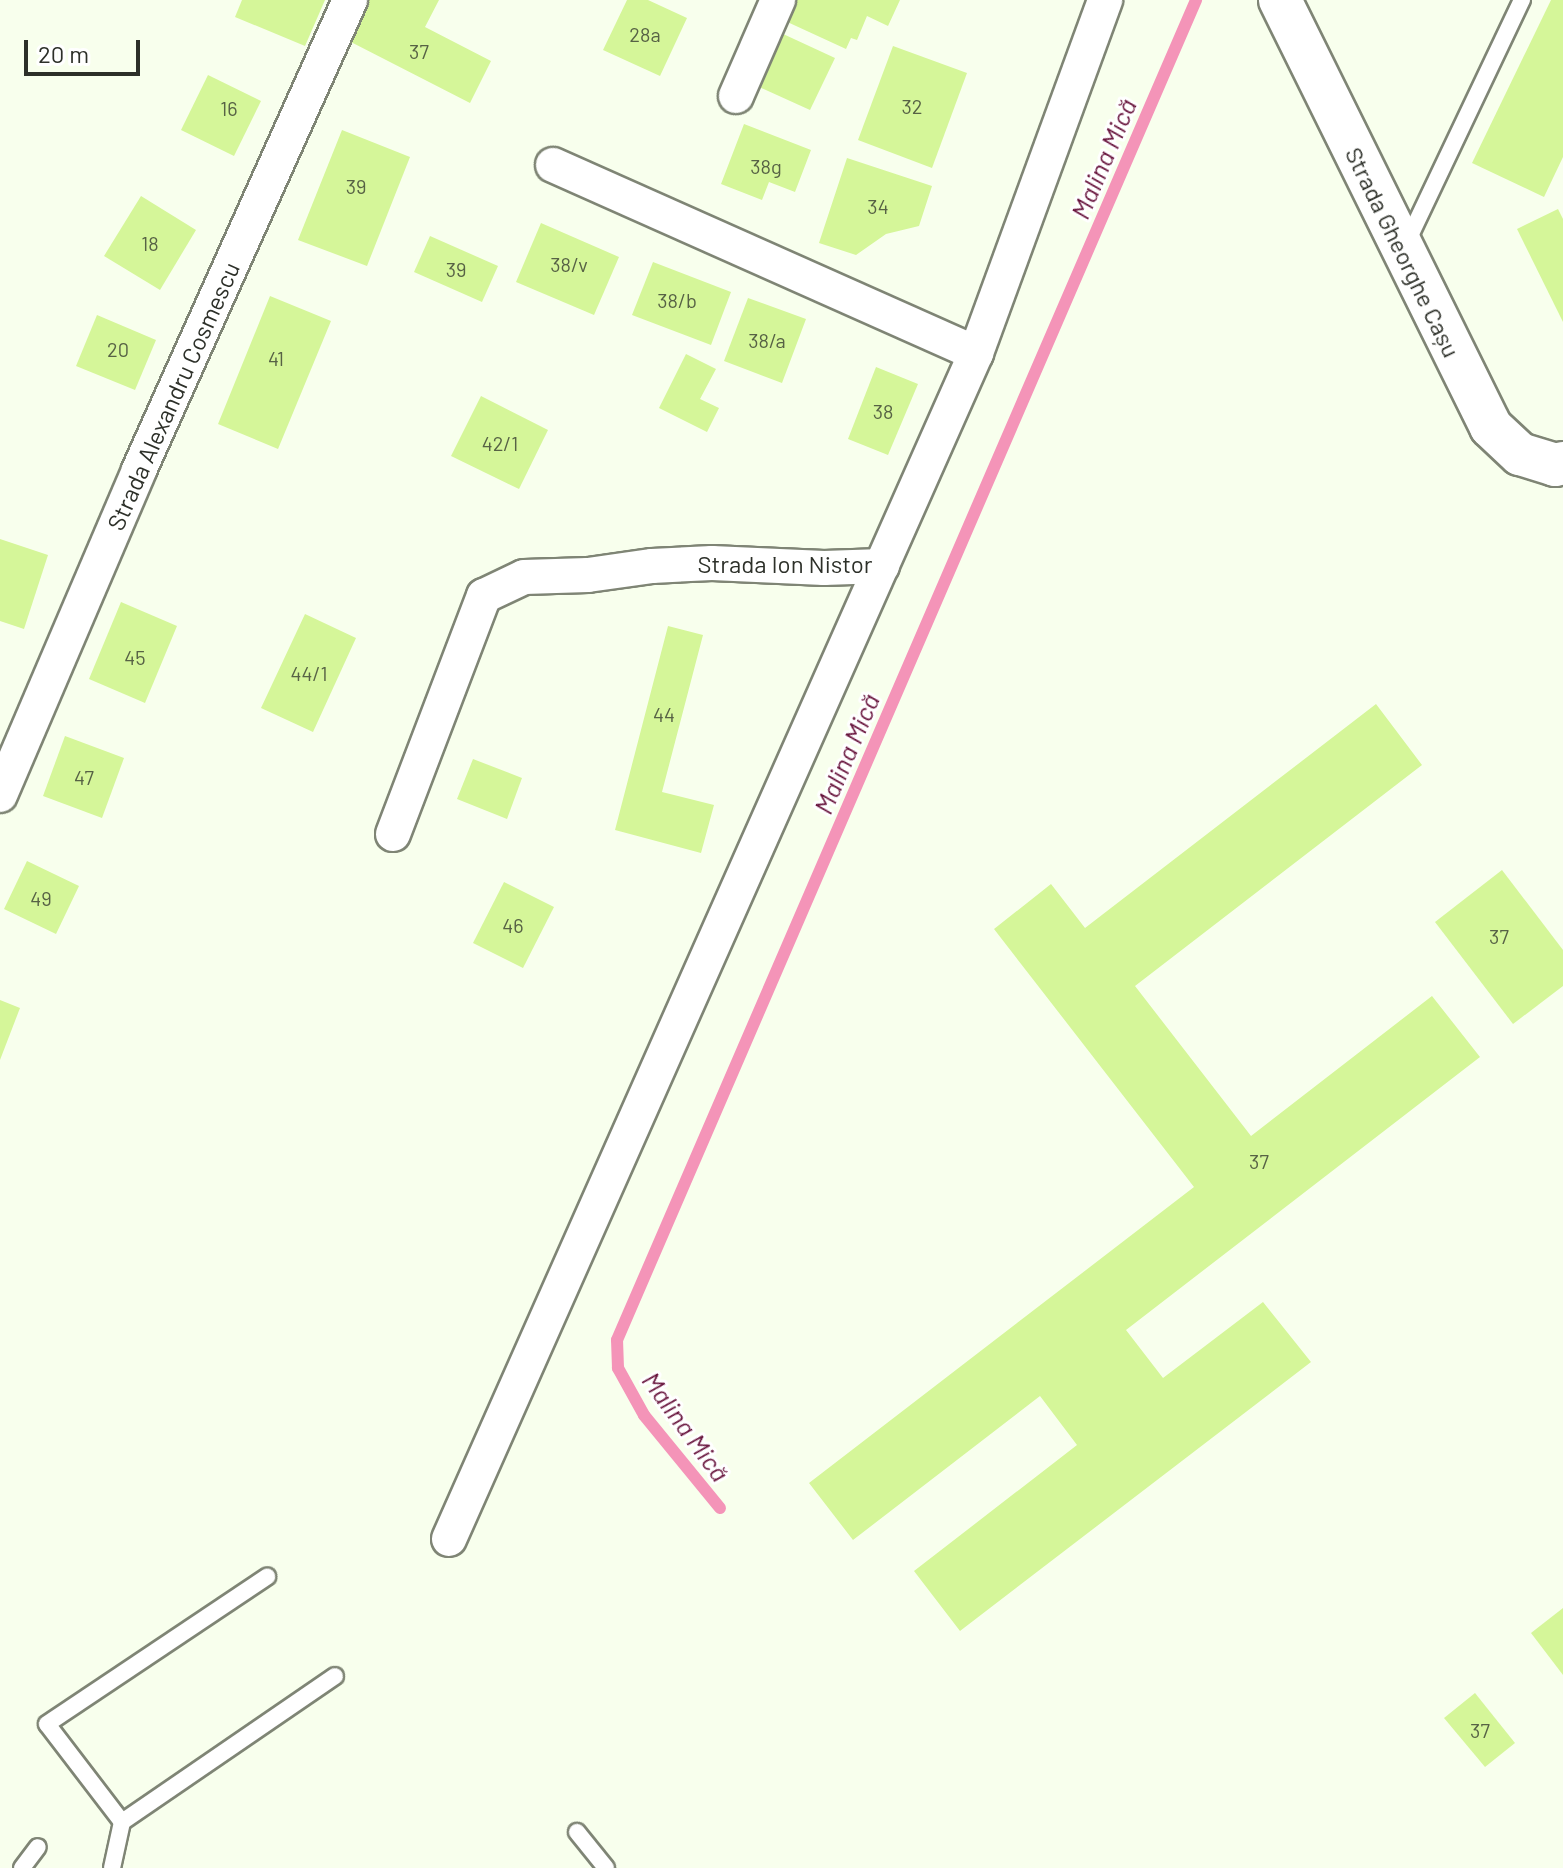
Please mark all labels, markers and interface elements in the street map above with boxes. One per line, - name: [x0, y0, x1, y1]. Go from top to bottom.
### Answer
- house number: 28a: [629, 22, 661, 46]
- scale bar: [28, 24, 144, 74]
- text: 20 m: [38, 39, 89, 68]
- house number: 37: [409, 39, 429, 63]
- house number: 32: [901, 94, 923, 118]
- water label: Malina Mică: [1064, 94, 1142, 224]
- house number: 16: [220, 96, 238, 120]
- street label: Strada Gheorghe Cașu: [1340, 142, 1466, 362]
- house number: 38g: [750, 154, 782, 178]
- house number: 39: [346, 174, 366, 198]
- house number: 34: [867, 194, 889, 218]
- house number: 18: [141, 231, 159, 255]
- house number: 38/v: [550, 252, 588, 276]
- street label: Strada Alexandru Cosmescu: [101, 257, 245, 535]
- house number: 39: [446, 257, 466, 281]
- house number: 38/b: [657, 288, 697, 312]
- house number: 38/a: [748, 328, 786, 352]
- house number: 20: [107, 337, 129, 361]
- house number: 41: [268, 346, 284, 370]
- house number: 38: [873, 399, 893, 423]
- house number: 42/1: [482, 431, 518, 455]
- street label: Strada Ion Nistor: [698, 550, 872, 578]
- house number: 45: [124, 645, 146, 669]
- house number: 44/1: [290, 661, 328, 685]
- water label: Malina Mică: [807, 689, 885, 819]
- house number: 44: [653, 702, 675, 726]
- house number: 47: [74, 765, 94, 789]
- house number: 49: [30, 886, 52, 910]
- house number: 46: [502, 913, 524, 937]
- house number: 37: [1489, 924, 1509, 948]
- house number: 37: [1249, 1149, 1269, 1173]
- water label: Malina Mică: [636, 1365, 736, 1487]
- house number: 37: [1470, 1718, 1490, 1742]

